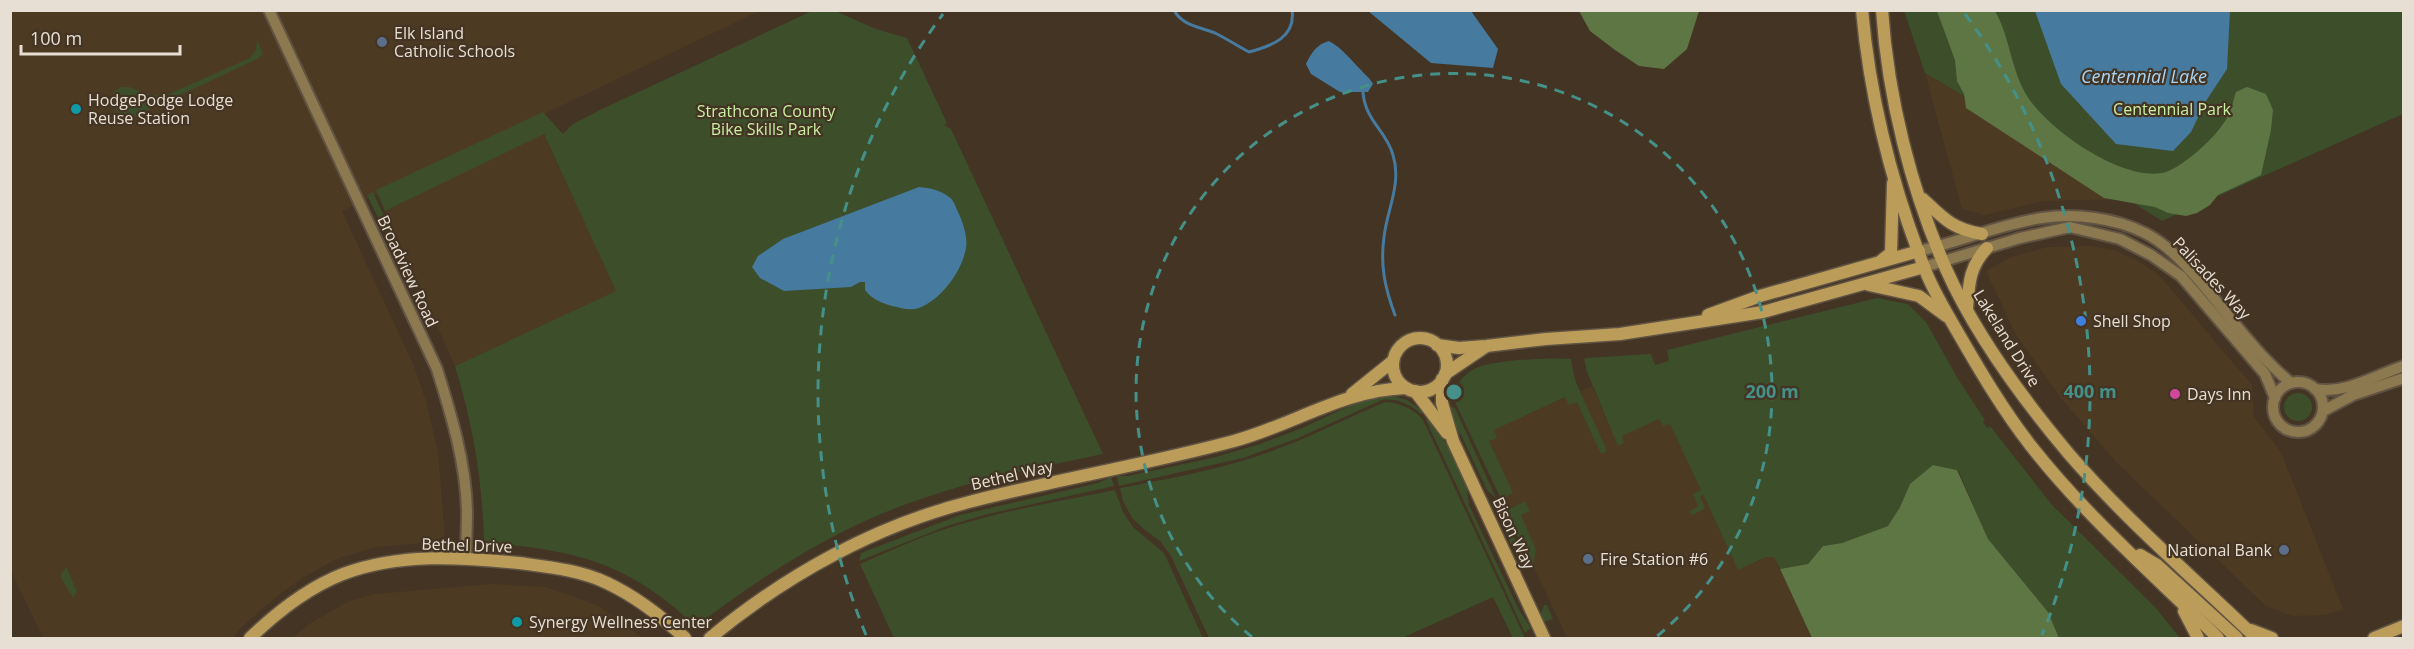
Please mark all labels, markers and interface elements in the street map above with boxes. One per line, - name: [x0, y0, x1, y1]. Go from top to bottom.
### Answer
- scale bar: [21, 18, 180, 56]
- place label: Elk Island Catholic Schools: [394, 22, 515, 62]
- text: 100 m: [30, 26, 82, 50]
- marker: Elk Island Catholic Schools: [375, 35, 389, 49]
- water label: Centennial Lake: [2081, 64, 2207, 88]
- place label: HodgePodge Lodge Reuse Station: [88, 89, 233, 129]
- park label: Centennial Park: [2113, 98, 2231, 120]
- park label: Strathcona County Bike Skills Park: [697, 100, 836, 140]
- marker: HodgePodge Lodge Reuse Station: [69, 102, 83, 116]
- street label: Broadview Road: [372, 212, 444, 330]
- street label: Palisades Way: [2168, 232, 2257, 325]
- street label: Lakeland Drive: [1968, 285, 2046, 391]
- place label: Shell Shop: [2093, 310, 2171, 332]
- marker: Shell Shop: [2074, 314, 2088, 328]
- text: 200 m: [1745, 379, 1799, 403]
- text: 400 m: [2063, 379, 2117, 403]
- centre of rings: [1444, 382, 1464, 402]
- place label: Days Inn: [2187, 383, 2251, 405]
- marker: Days Inn: [2168, 387, 2182, 401]
- street label: Bethel Way: [969, 455, 1056, 495]
- street label: Bison Way: [1488, 493, 1541, 574]
- street label: Bethel Drive: [421, 532, 513, 558]
- place label: National Bank: [2167, 539, 2273, 561]
- marker: National Bank: [2277, 543, 2291, 557]
- place label: Fire Station #6: [1600, 548, 1708, 570]
- marker: Fire Station #6: [1581, 552, 1595, 566]
- place label: Synergy Wellness Center: [529, 611, 713, 633]
- marker: Synergy Wellness Center: [510, 615, 524, 629]

